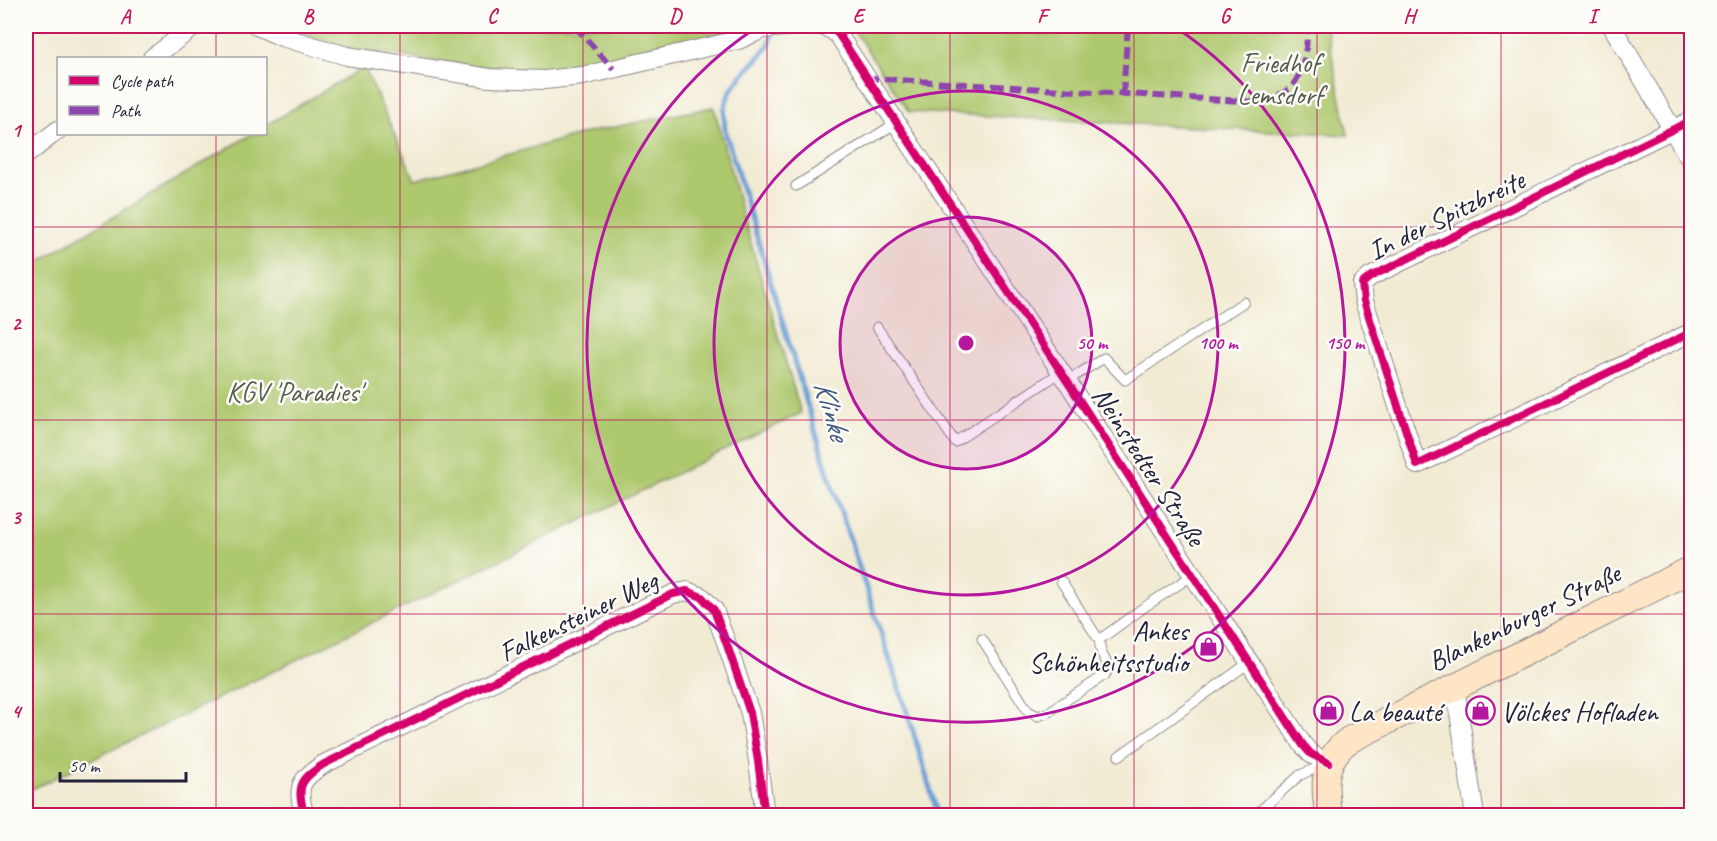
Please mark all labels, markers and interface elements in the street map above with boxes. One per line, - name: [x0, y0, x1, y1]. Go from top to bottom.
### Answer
- text: A: [120, 4, 132, 29]
- text: B: [303, 4, 315, 29]
- text: C: [487, 4, 499, 29]
- text: D: [669, 4, 683, 29]
- text: E: [853, 4, 867, 29]
- text: F: [1037, 4, 1051, 29]
- text: G: [1220, 4, 1233, 29]
- text: H: [1403, 4, 1418, 29]
- text: I: [1588, 4, 1601, 29]
- park label: Friedhof Lemsdorf: [1237, 45, 1329, 112]
- legend: [57, 57, 267, 135]
- text: Cycle path: [111, 70, 174, 92]
- text: Path: [111, 100, 141, 122]
- text: 1: [12, 118, 23, 143]
- street label: In der Spitzbreite: [1362, 161, 1532, 268]
- text: 2: [12, 311, 23, 336]
- text: 50 m: [1077, 332, 1109, 354]
- text: 100 m: [1199, 332, 1239, 354]
- text: 150 m: [1326, 332, 1366, 354]
- centre of rings: [956, 333, 976, 353]
- park label: KGV 'Paradies': [227, 374, 367, 409]
- water label: Klinke: [805, 376, 860, 448]
- street label: Neinstedter Straße: [1084, 380, 1215, 554]
- text: 3: [12, 505, 23, 530]
- street label: Blankenburger Straße: [1422, 555, 1627, 679]
- street label: Falkensteiner Weg: [493, 562, 665, 669]
- place label: Ankes Schönheitsstudio: [1029, 613, 1191, 680]
- shop icon: Ankes Schönheitsstudio: [1193, 630, 1225, 662]
- place label: La beauté: [1349, 694, 1445, 729]
- place label: Völckes Hofladen: [1501, 694, 1659, 729]
- shop icon: La beauté: [1312, 695, 1344, 727]
- shop icon: Völckes Hofladen: [1464, 695, 1496, 727]
- text: 4: [12, 699, 24, 724]
- scale bar: [60, 745, 186, 783]
- text: 50 m: [69, 755, 102, 777]

